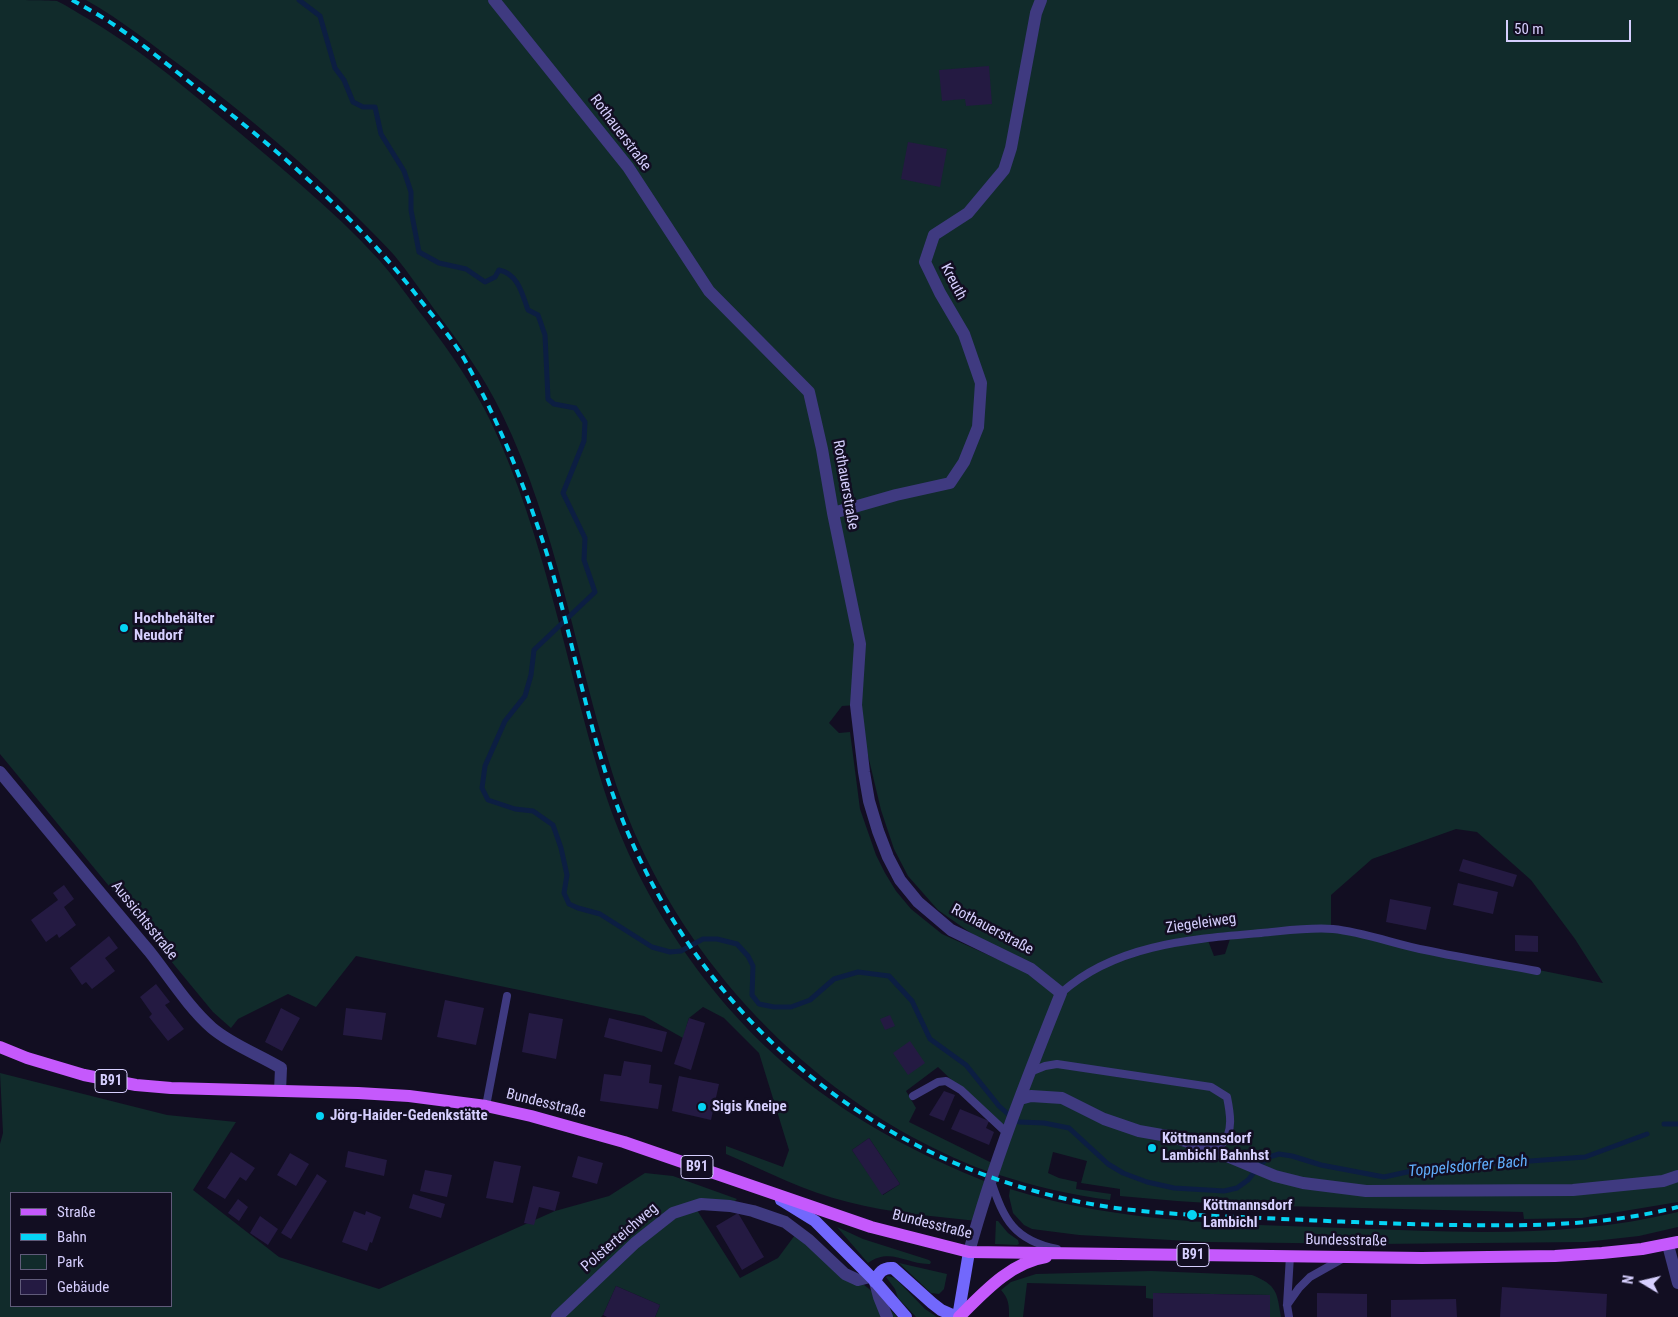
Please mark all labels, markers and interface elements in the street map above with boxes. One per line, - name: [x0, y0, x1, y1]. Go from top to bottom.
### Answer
- scale bar: [1508, 10, 1633, 42]
- text: 50 m: [1514, 20, 1544, 38]
- street label: Rothauerstraße: [585, 91, 655, 175]
- street label: Kreuth: [936, 261, 970, 303]
- street label: Rothauerstraße: [828, 439, 862, 531]
- place label: Hochbehälter Neudorf: [134, 610, 215, 645]
- marker: Hochbehälter Neudorf: [118, 622, 130, 634]
- street label: Aussichtsstraße: [107, 878, 181, 964]
- street label: Rothauerstraße: [948, 901, 1036, 959]
- street label: Ziegeleiweg: [1165, 910, 1237, 938]
- road number: B91: [95, 1070, 127, 1092]
- street label: Bundesstraße: [504, 1085, 588, 1123]
- place label: Sigis Kneipe: [712, 1098, 787, 1116]
- marker: Sigis Kneipe: [696, 1101, 708, 1113]
- place label: Jörg-Haider-Gedenkstätte: [330, 1107, 488, 1125]
- marker: Jörg-Haider-Gedenkstätte: [314, 1110, 326, 1122]
- place label: Köttmannsdorf Lambichl Bahnhst: [1162, 1130, 1269, 1165]
- marker: Köttmannsdorf Lambichl Bahnhst: [1146, 1142, 1158, 1154]
- water label: Toppelsdorfer Bach: [1408, 1152, 1528, 1182]
- road number: B91: [681, 1156, 713, 1178]
- legend: [10, 1192, 172, 1307]
- place label: Köttmannsdorf Lambichl: [1203, 1197, 1292, 1232]
- street label: Polsterteichweg: [578, 1200, 662, 1276]
- text: Straße: [57, 1203, 96, 1221]
- street label: Bundesstraße: [890, 1206, 974, 1244]
- marker: Köttmannsdorf Lambichl: [1185, 1208, 1199, 1222]
- text: Bahn: [57, 1228, 87, 1246]
- street label: Bundesstraße: [1305, 1231, 1387, 1251]
- road number: B91: [1177, 1244, 1209, 1266]
- text: Park: [57, 1253, 84, 1271]
- north arrow: [1618, 1257, 1668, 1307]
- text: N: [1620, 1274, 1637, 1285]
- text: Gebäude: [57, 1278, 109, 1296]

